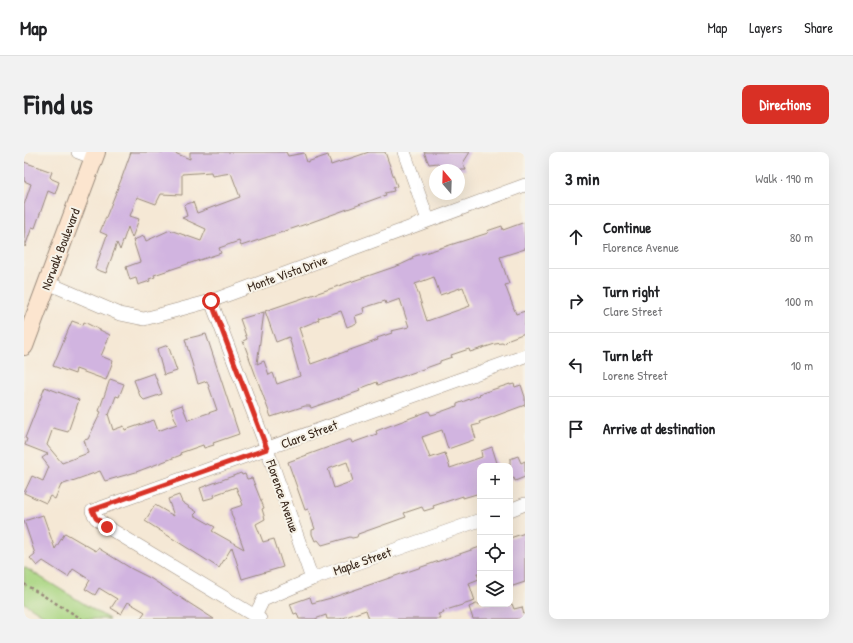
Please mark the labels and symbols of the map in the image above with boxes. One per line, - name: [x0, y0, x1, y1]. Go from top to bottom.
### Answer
- north arrow: [429, 164, 465, 200]
- street label: Norwalk Boulevard: [36, 206, 84, 292]
- street label: Monte Vista Drive: [245, 250, 329, 296]
- route start: [202, 292, 220, 310]
- street label: Clare Street: [278, 415, 340, 453]
- street label: Florence Avenue: [262, 456, 304, 535]
- route end: [98, 518, 116, 536]
- street label: Maple Street: [331, 543, 394, 579]

